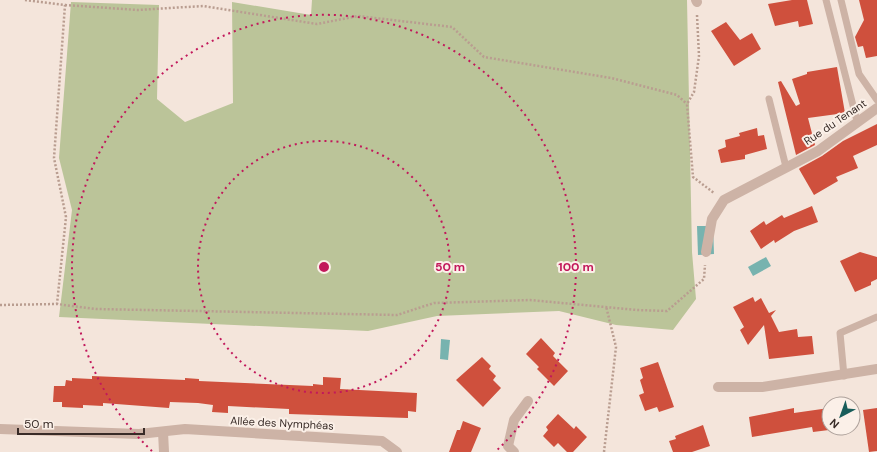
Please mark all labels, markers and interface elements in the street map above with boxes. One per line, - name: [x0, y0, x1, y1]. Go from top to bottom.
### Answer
- street label: Rue du Tenant: [801, 96, 869, 148]
- text: 50 m: [435, 259, 465, 275]
- text: 100 m: [558, 259, 594, 275]
- centre of rings: [317, 260, 331, 274]
- north arrow: [821, 396, 861, 436]
- scale bar: [18, 410, 144, 436]
- street label: Allée des Nymphéas: [230, 413, 334, 433]
- text: 50 m: [24, 416, 53, 432]
- text: N: [827, 416, 842, 431]

